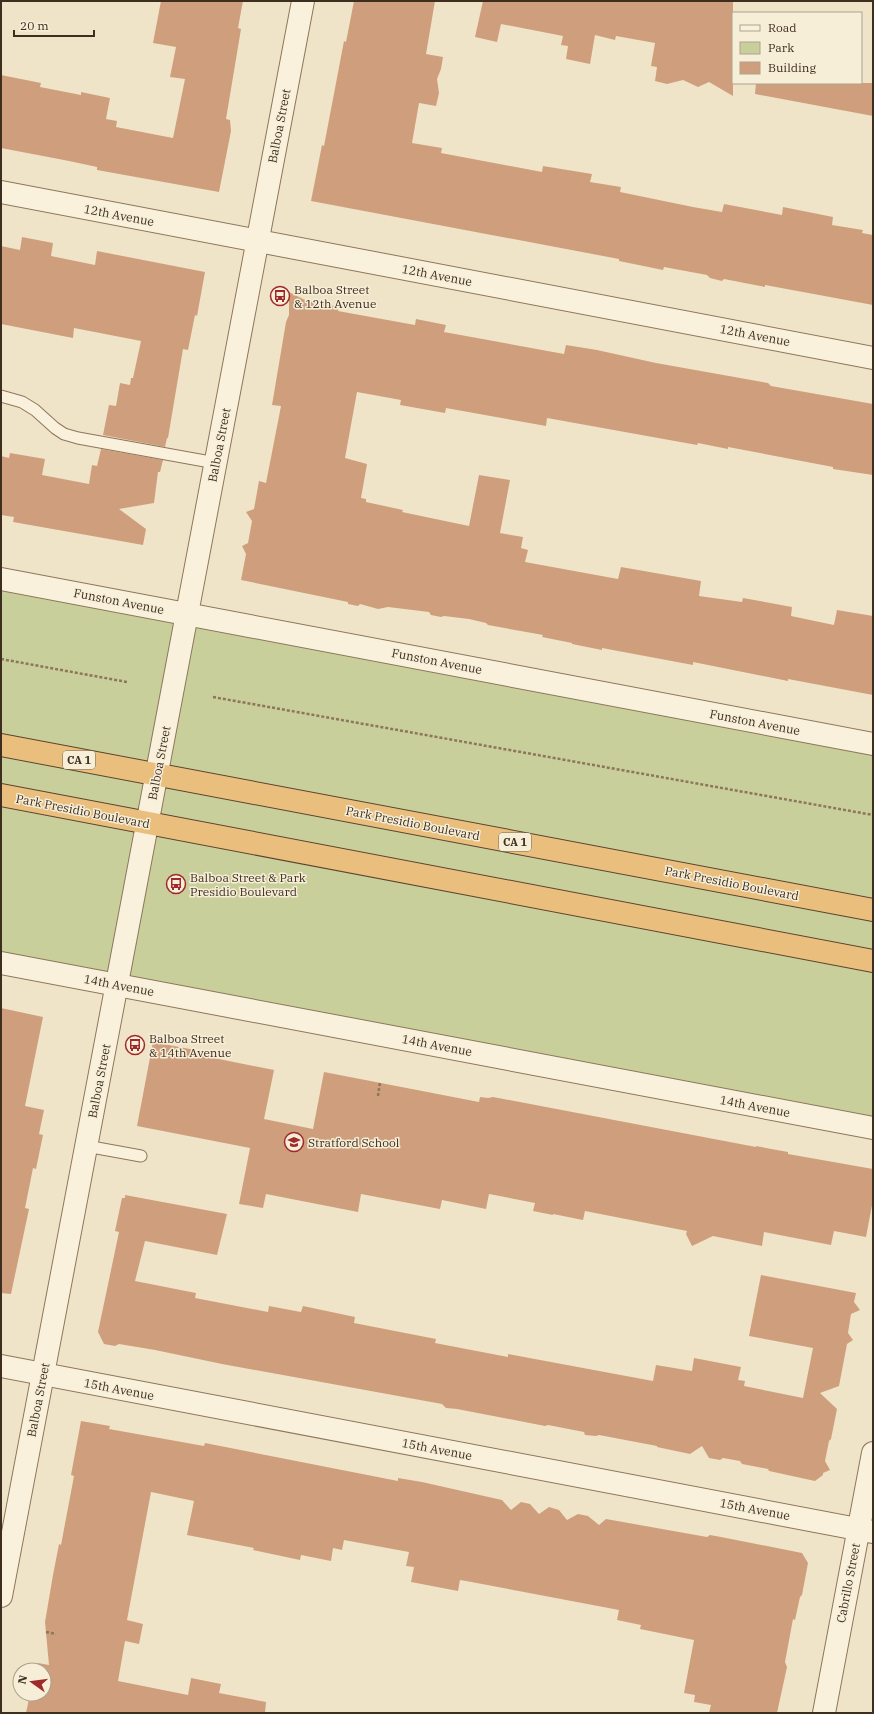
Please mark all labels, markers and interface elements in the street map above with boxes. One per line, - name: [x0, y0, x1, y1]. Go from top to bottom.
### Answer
- scale bar: [14, 12, 94, 38]
- legend: [732, 12, 862, 84]
- text: 20 m: [20, 18, 49, 33]
- text: Road: [768, 20, 797, 35]
- text: Park: [768, 40, 794, 55]
- text: Building: [768, 60, 816, 75]
- street label: Balboa Street: [264, 88, 294, 164]
- street label: 12th Avenue: [83, 201, 155, 229]
- street label: 12th Avenue: [401, 261, 473, 289]
- place label: Balboa Street & 12th Avenue: [294, 282, 376, 311]
- bus stop icon: Balboa Street & 12th Avenue: [269, 285, 291, 307]
- street label: 12th Avenue: [719, 321, 791, 349]
- street label: Balboa Street: [204, 407, 234, 483]
- street label: Funston Avenue: [73, 585, 165, 617]
- street label: Funston Avenue: [391, 645, 483, 677]
- street label: Funston Avenue: [709, 706, 801, 738]
- street label: Balboa Street: [144, 725, 174, 801]
- road number: CA 1: [63, 751, 95, 769]
- street label: Park Presidio Boulevard: [15, 791, 151, 831]
- street label: Park Presidio Boulevard: [345, 803, 481, 843]
- road number: CA 1: [499, 833, 531, 851]
- street label: Park Presidio Boulevard: [664, 863, 800, 903]
- place label: Balboa Street & Park Presidio Boulevard: [190, 870, 306, 899]
- bus stop icon: Balboa Street & Park Presidio Boulevard: [165, 873, 187, 895]
- street label: 14th Avenue: [83, 971, 155, 999]
- place label: Balboa Street & 14th Avenue: [149, 1031, 231, 1060]
- street label: 14th Avenue: [401, 1031, 473, 1059]
- bus stop icon: Balboa Street & 14th Avenue: [124, 1034, 146, 1056]
- street label: Balboa Street: [84, 1043, 114, 1119]
- street label: 14th Avenue: [719, 1092, 791, 1120]
- school or university icon: Stratford School: [283, 1131, 305, 1153]
- place label: Stratford School: [308, 1135, 400, 1150]
- street label: Balboa Street: [23, 1362, 53, 1438]
- street label: 15th Avenue: [83, 1375, 155, 1403]
- street label: 15th Avenue: [401, 1435, 473, 1463]
- street label: 15th Avenue: [719, 1495, 791, 1523]
- street label: Cabrillo Street: [833, 1542, 863, 1624]
- north arrow: [12, 1662, 52, 1702]
- text: N: [14, 1673, 30, 1685]

